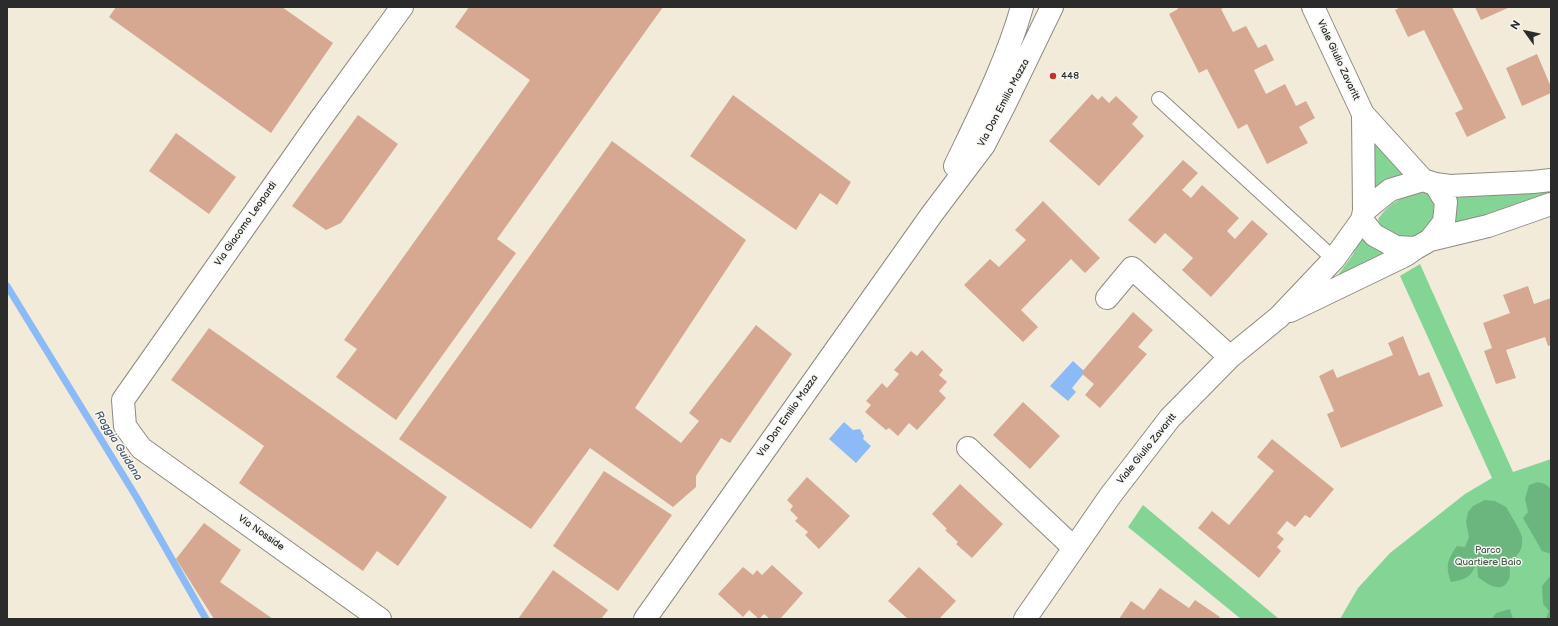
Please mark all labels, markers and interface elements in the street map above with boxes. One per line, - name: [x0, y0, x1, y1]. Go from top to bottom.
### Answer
- north arrow: [1506, 12, 1546, 52]
- street label: Viale Giulio Zavaritt: [1314, 18, 1362, 102]
- text: N: [1508, 18, 1523, 32]
- street label: Via Don Emilio Mazza: [976, 57, 1032, 149]
- place label: 448: [1061, 70, 1079, 82]
- marker: 448: [1048, 71, 1058, 81]
- street label: Via Giacomo Leopardi: [212, 180, 280, 268]
- street label: Via Don Emilio Mazza: [755, 373, 821, 459]
- water label: Roggia Guidana: [91, 409, 145, 483]
- street label: Viale Giulio Zavaritt: [1115, 411, 1179, 487]
- street label: Via Nosside: [235, 513, 287, 553]
- park label: Parco Quartiere Baio: [1455, 544, 1521, 568]

